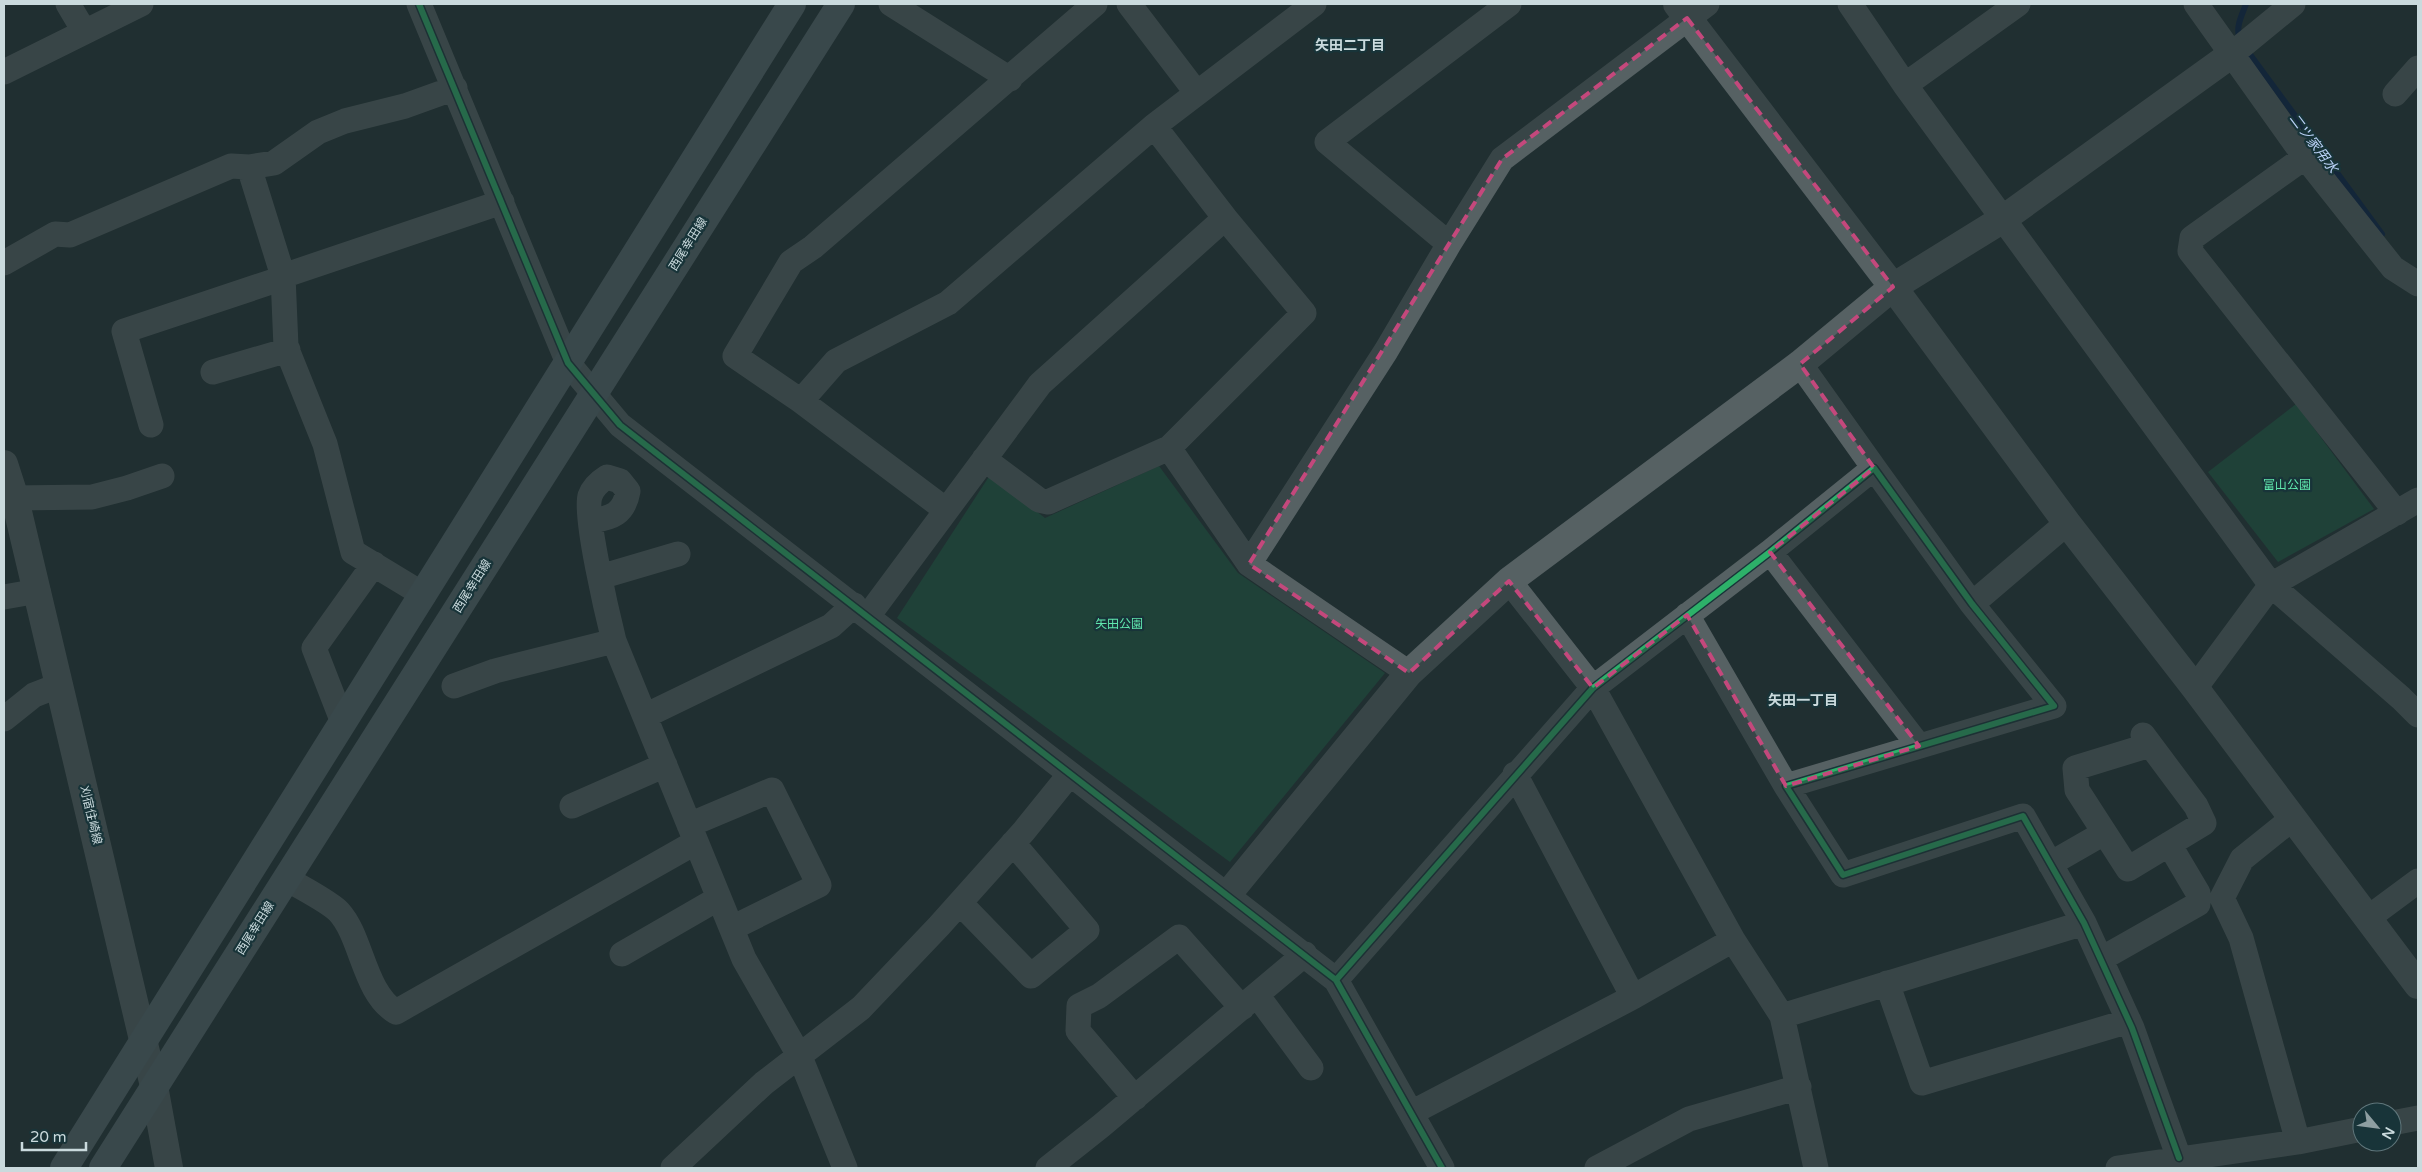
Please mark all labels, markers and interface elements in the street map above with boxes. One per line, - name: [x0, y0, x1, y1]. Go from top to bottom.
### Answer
- district label: 矢田二丁目: [1315, 37, 1385, 54]
- water label: 二ツ家用水: [2286, 110, 2343, 178]
- street label: 西尾幸田線: [666, 215, 710, 273]
- park label: 富山公園: [2263, 478, 2311, 492]
- street label: 西尾幸田線: [450, 557, 494, 615]
- park label: 矢田公園: [1095, 617, 1143, 631]
- district label: 矢田一丁目: [1768, 692, 1838, 709]
- street label: 刈宿住崎線: [77, 784, 105, 846]
- street label: 西尾幸田線: [233, 899, 277, 957]
- north arrow: [2352, 1102, 2402, 1152]
- scale bar: [22, 1120, 86, 1152]
- text: N: [2378, 1124, 2398, 1142]
- text: 20 m: [30, 1128, 67, 1146]

